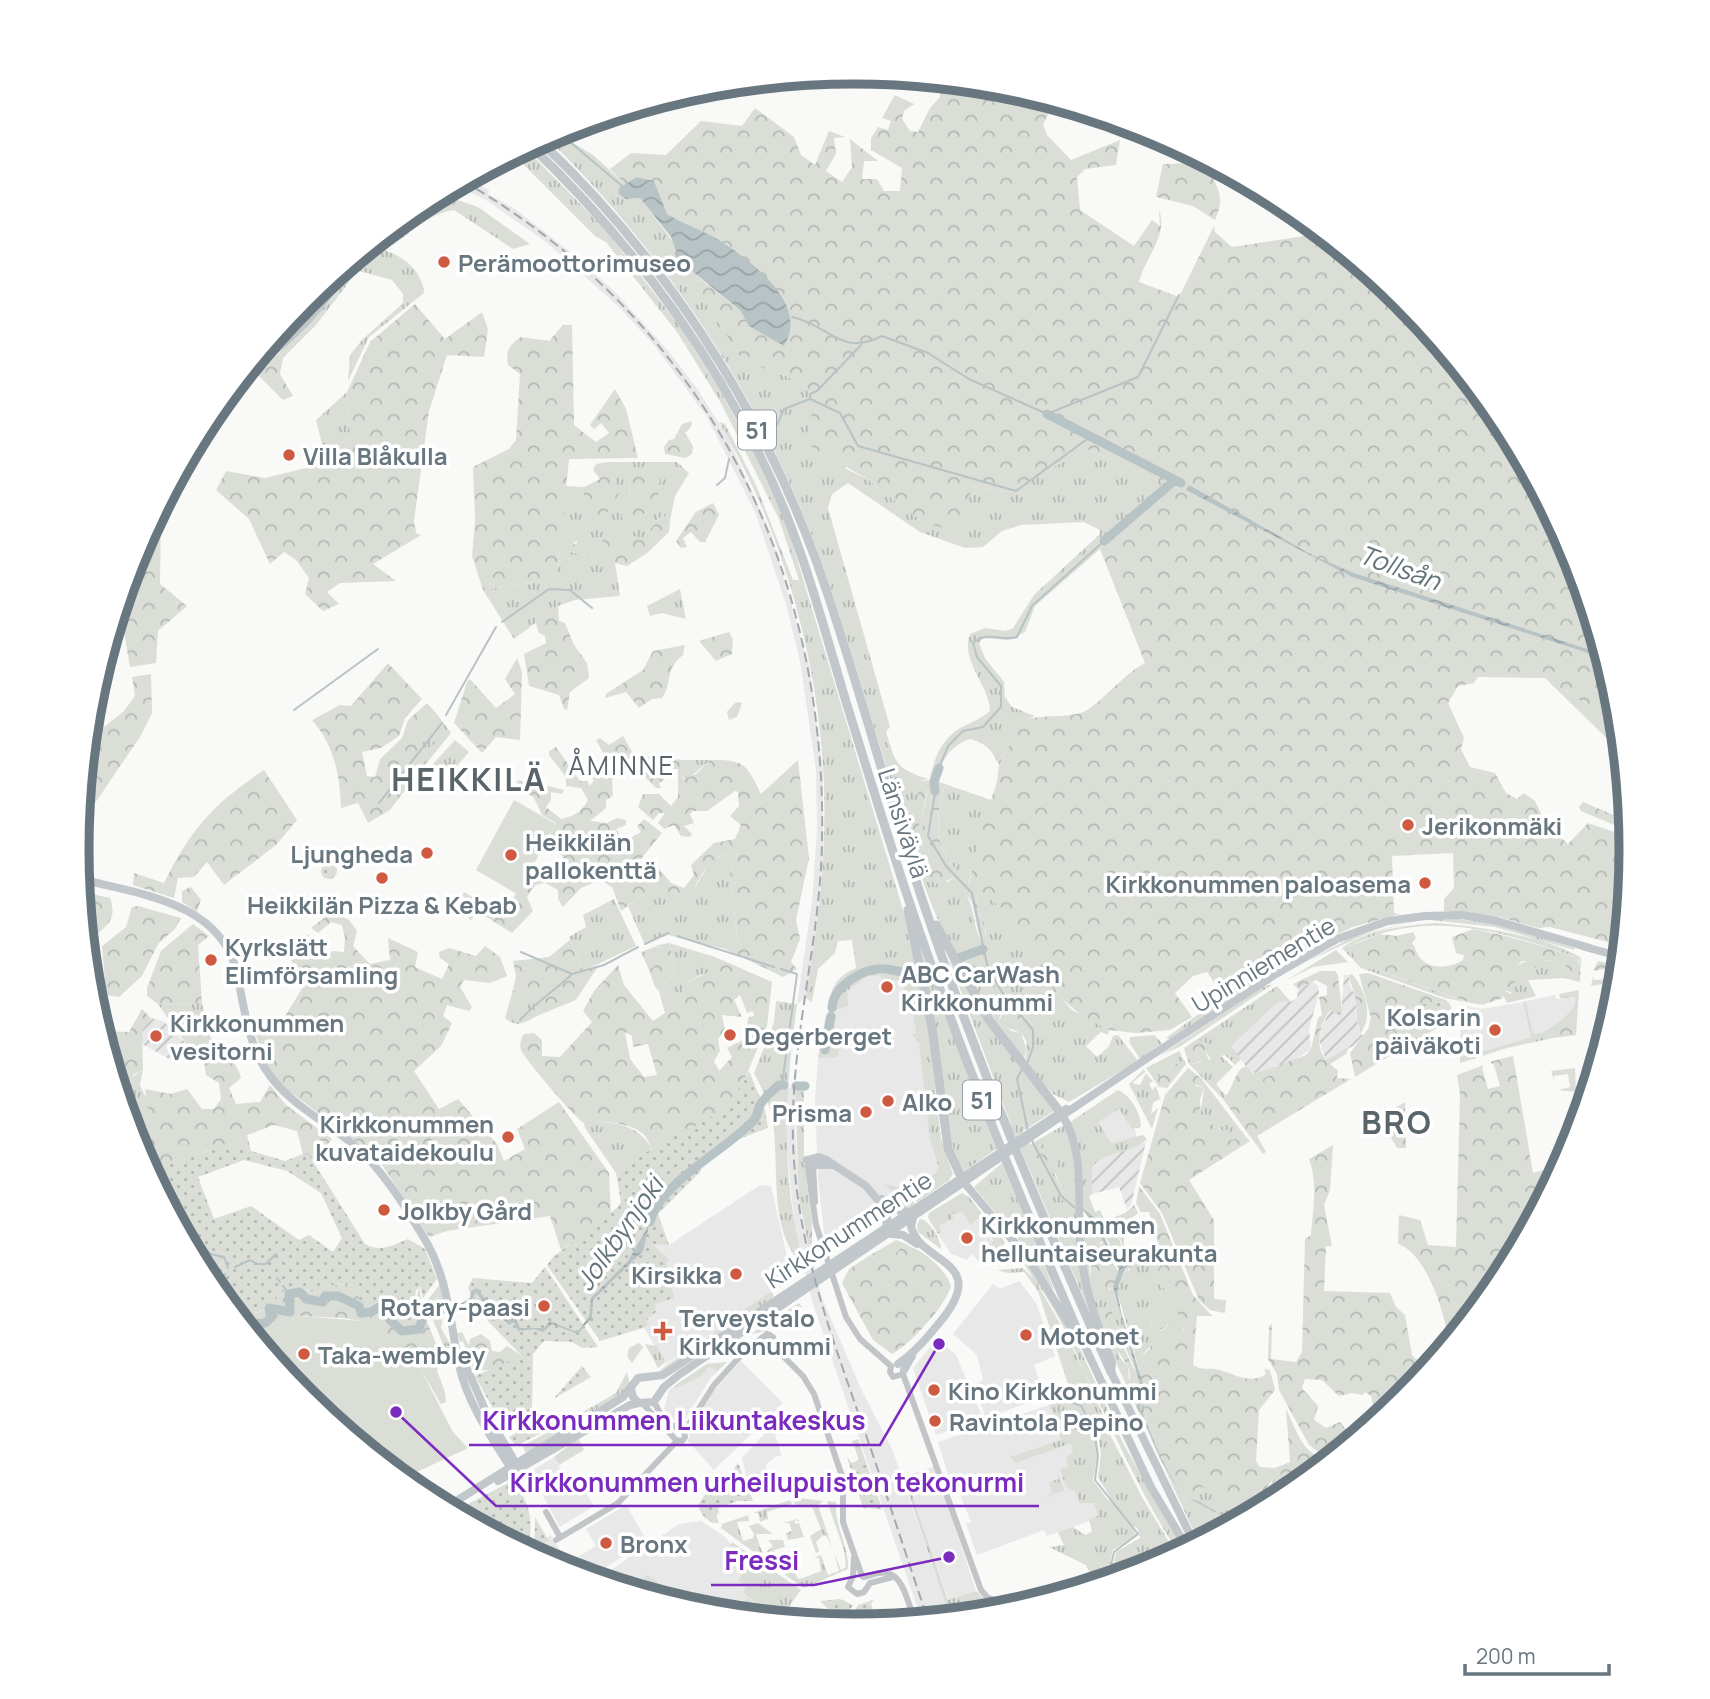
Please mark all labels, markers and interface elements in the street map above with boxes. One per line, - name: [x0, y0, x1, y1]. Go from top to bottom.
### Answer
- place label: Perämoottorimuseo: [458, 246, 691, 279]
- marker: Perämoottorimuseo: [436, 254, 452, 270]
- road number: 51: [738, 410, 776, 450]
- place label: Villa Blåkulla: [303, 439, 448, 472]
- marker: Villa Blåkulla: [281, 447, 297, 463]
- water label: Tollsån: [1354, 536, 1447, 599]
- district label: ÅMINNE: [569, 747, 675, 783]
- district label: HEIKKILÄ: [391, 757, 547, 801]
- street label: Länsiväylä: [871, 764, 937, 882]
- place label: Jerikonmäki: [1422, 809, 1562, 842]
- marker: Jerikonmäki: [1400, 817, 1416, 833]
- place label: Heikkilän pallokenttä: [525, 825, 657, 886]
- place label: Ljungheda: [290, 837, 413, 870]
- marker: Ljungheda: [419, 845, 435, 861]
- marker: Heikkilän pallokenttä: [503, 847, 519, 863]
- place label: Kirkkonummen paloasema: [1105, 867, 1411, 900]
- marker: Heikkilän Pizza & Kebab: [374, 870, 390, 886]
- marker: Kirkkonummen paloasema: [1417, 875, 1433, 891]
- place label: Heikkilän Pizza & Kebab: [247, 888, 517, 921]
- street label: Upinniementie: [1185, 908, 1341, 1020]
- place label: Kyrkslätt Elimförsamling: [225, 930, 398, 991]
- marker: Kyrkslätt Elimförsamling: [203, 952, 219, 968]
- place label: ABC CarWash Kirkkonummi: [901, 957, 1060, 1018]
- marker: ABC CarWash Kirkkonummi: [879, 979, 895, 995]
- place label: Kolsarin päiväkoti: [1375, 1000, 1481, 1061]
- place label: Kirkkonummen vesitorni: [170, 1006, 344, 1067]
- place label: Degerberget: [744, 1019, 892, 1052]
- marker: Kolsarin päiväkoti: [1487, 1022, 1503, 1038]
- marker: Degerberget: [722, 1027, 738, 1043]
- marker: Kirkkonummen vesitorni: [148, 1028, 164, 1044]
- road number: 51: [963, 1080, 1001, 1120]
- place label: Alko: [902, 1085, 952, 1118]
- marker: Alko: [880, 1093, 896, 1109]
- place label: Prisma: [772, 1096, 852, 1129]
- district label: BRO: [1361, 1100, 1433, 1144]
- marker: Prisma: [858, 1104, 874, 1120]
- place label: Kirkkonummen kuvataidekoulu: [315, 1107, 494, 1168]
- marker: Kirkkonummen kuvataidekoulu: [500, 1129, 516, 1145]
- street label: Kirkkonummentie: [758, 1163, 938, 1295]
- water label: Jolkbynjoki: [567, 1167, 673, 1297]
- place label: Jolkby Gård: [398, 1194, 532, 1227]
- marker: Jolkby Gård: [376, 1202, 392, 1218]
- place label: Kirkkonummen helluntaiseurakunta: [981, 1208, 1218, 1269]
- marker: Kirkkonummen helluntaiseurakunta: [959, 1230, 975, 1246]
- place label: Kirsikka: [631, 1258, 722, 1291]
- marker: Kirsikka: [728, 1266, 744, 1282]
- place label: Rotary-paasi: [380, 1290, 530, 1323]
- marker: Rotary-paasi: [536, 1298, 552, 1314]
- place label: Terveystalo Kirkkonummi: [679, 1301, 831, 1362]
- place label: Motonet: [1040, 1319, 1140, 1352]
- marker: Terveystalo Kirkkonummi: [653, 1321, 673, 1341]
- marker: Motonet: [1018, 1327, 1034, 1343]
- place label: Taka-wembley: [318, 1338, 486, 1371]
- marker: Taka-wembley: [296, 1346, 312, 1362]
- place label: Kino Kirkkonummi: [948, 1374, 1157, 1407]
- marker: Kino Kirkkonummi: [926, 1382, 942, 1398]
- callout: Kirkkonummen Liikuntakeskus: [469, 1398, 880, 1445]
- text: Kirkkonummen Liikuntakeskus: [482, 1402, 866, 1438]
- place label: Ravintola Pepino: [949, 1405, 1144, 1438]
- marker: Ravintola Pepino: [927, 1413, 943, 1429]
- callout: Kirkkonummen urheilupuiston tekonurmi: [496, 1459, 1039, 1506]
- text: Kirkkonummen urheilupuiston tekonurmi: [510, 1464, 1024, 1500]
- place label: Bronx: [620, 1527, 688, 1560]
- marker: Bronx: [598, 1535, 614, 1551]
- callout: Fressi: [711, 1538, 814, 1585]
- text: Fressi: [725, 1542, 799, 1578]
- scale bar: [1465, 1632, 1608, 1676]
- text: 200 m: [1476, 1642, 1536, 1670]

